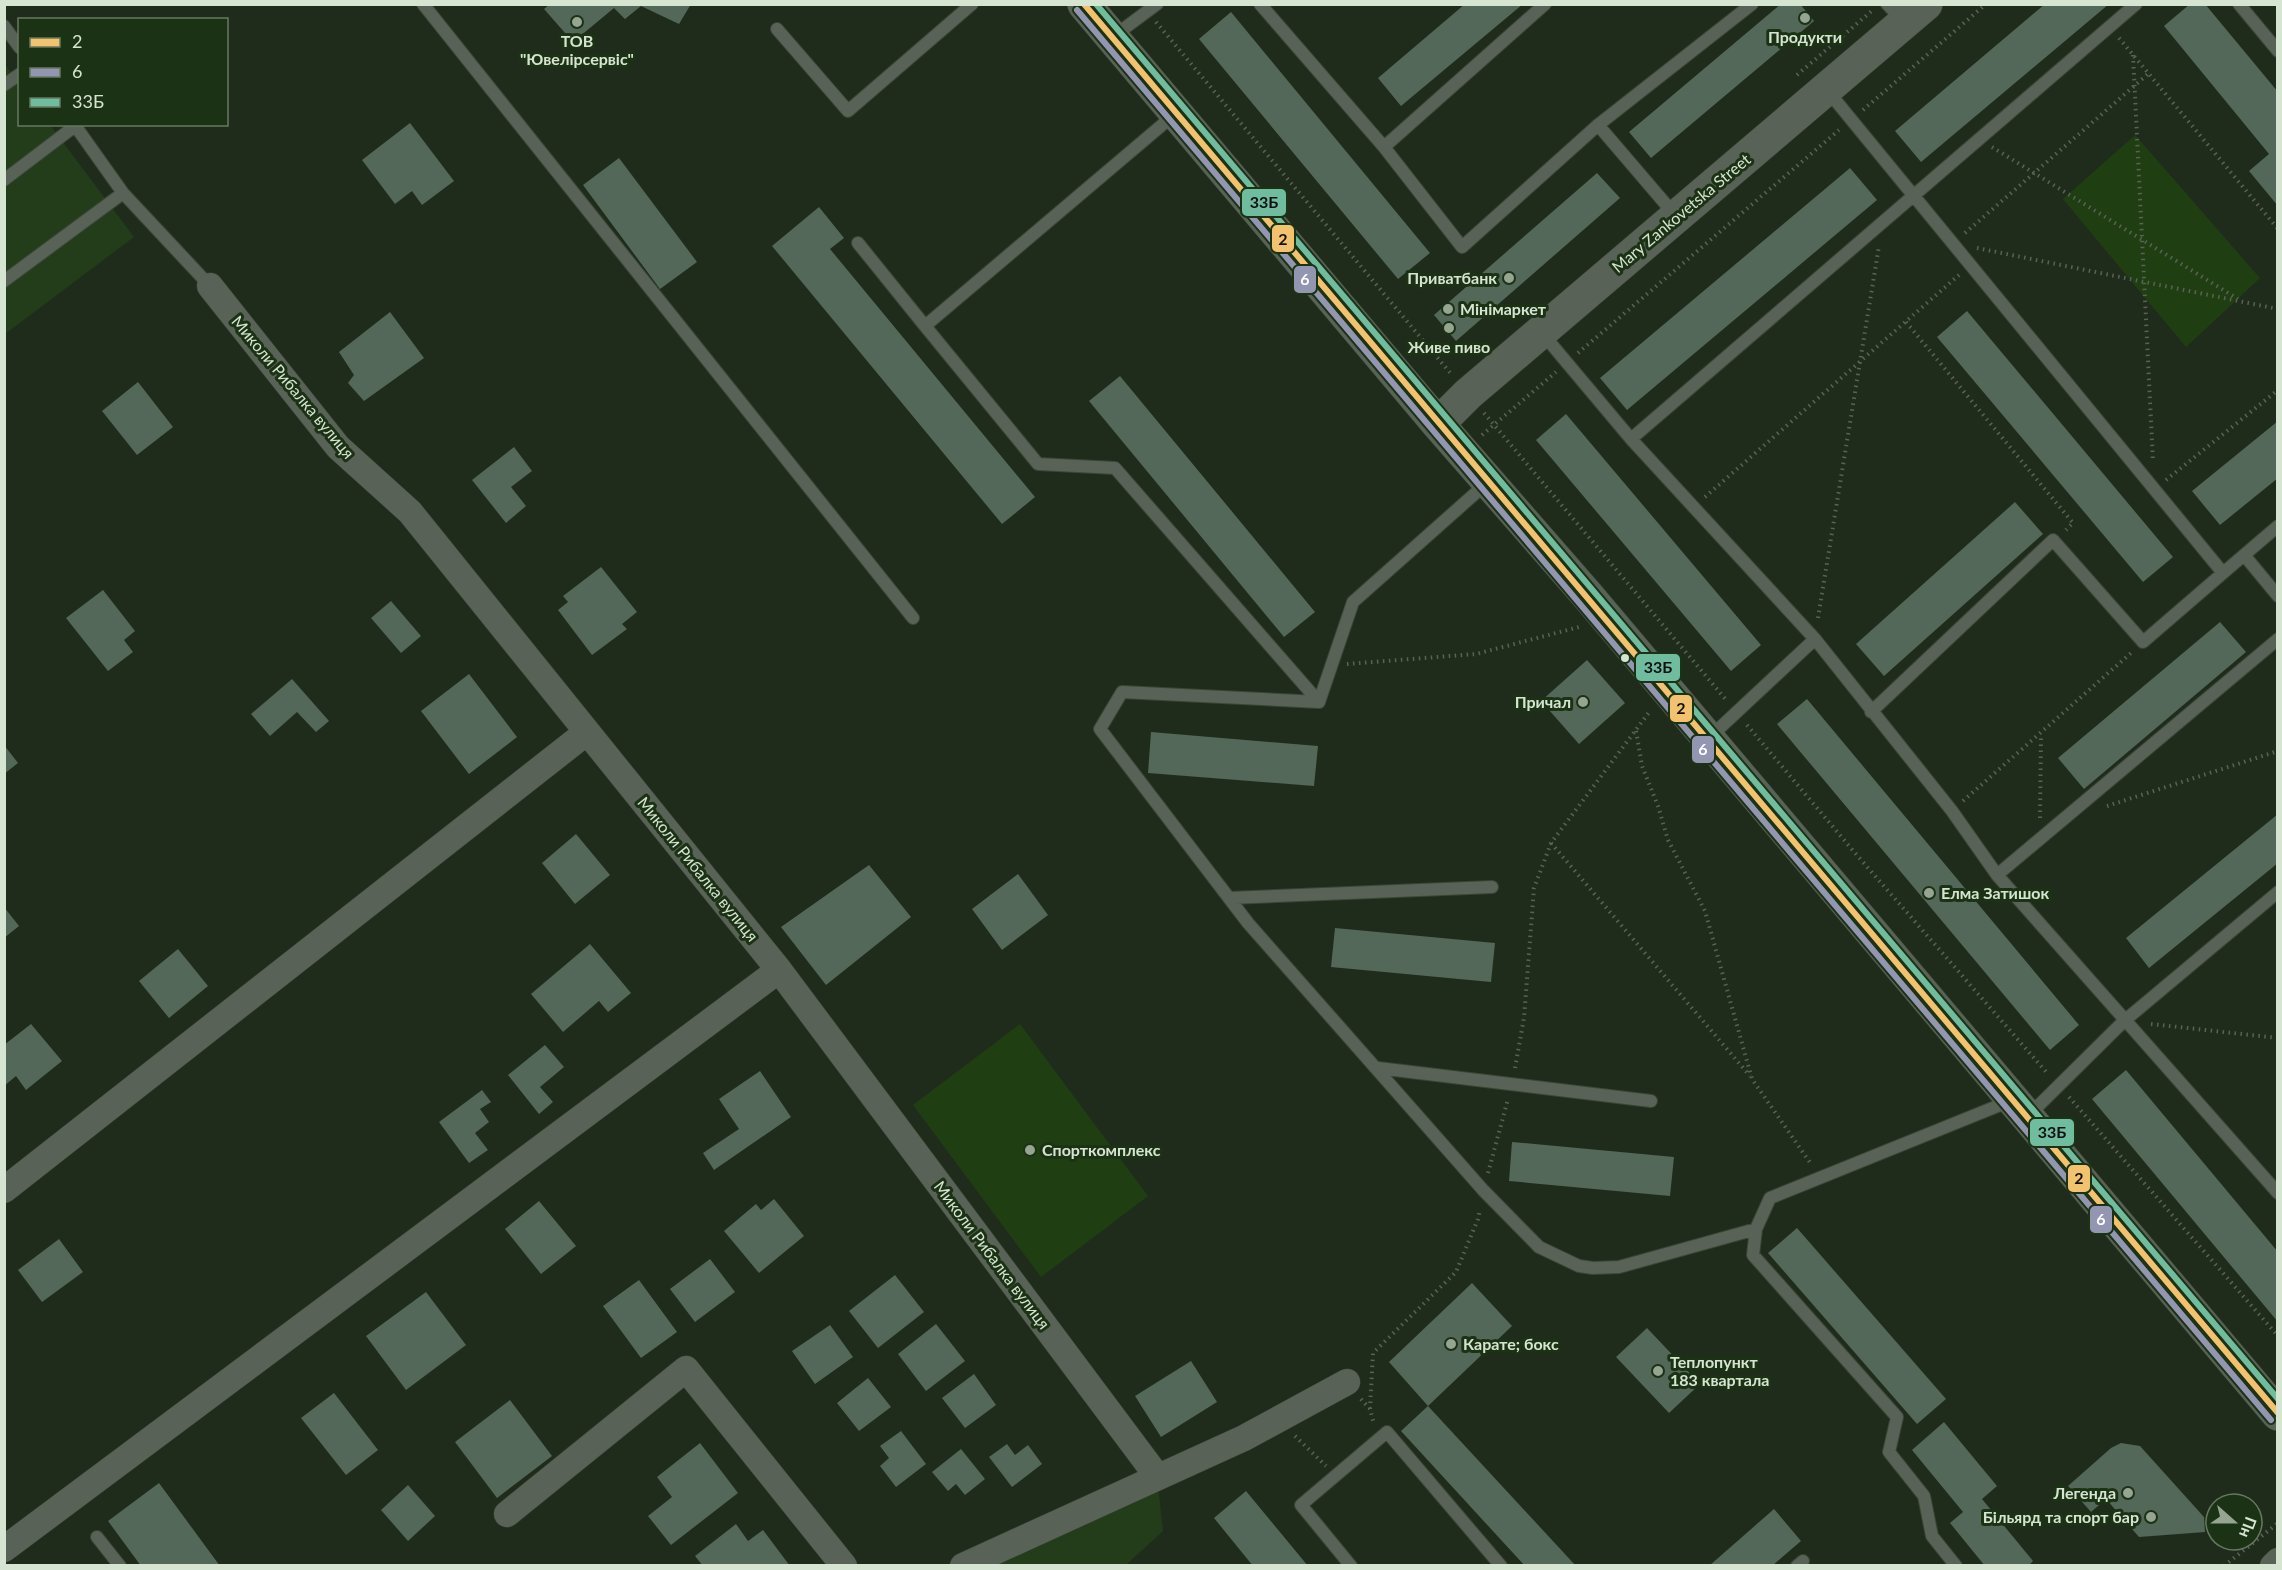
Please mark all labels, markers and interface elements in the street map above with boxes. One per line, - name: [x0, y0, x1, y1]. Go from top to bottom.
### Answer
- marker: Продукти: [1798, 11, 1812, 25]
- marker: ТОВ "Ювелірсервіс": [570, 15, 584, 29]
- legend: [18, 18, 228, 126]
- place label: Продукти: [1768, 27, 1842, 46]
- text: 2: [72, 30, 82, 52]
- place label: ТОВ "Ювелірсервіс": [520, 31, 634, 68]
- text: 6: [72, 60, 82, 82]
- text: 33Б: [72, 90, 104, 112]
- street label: Mary Zankovetska Street: [1608, 149, 1754, 276]
- line badge: 33Б: [1241, 188, 1287, 217]
- text: 33Б: [1250, 192, 1278, 211]
- line badge: 2: [1271, 224, 1295, 253]
- text: 2: [1278, 229, 1288, 248]
- line badge: 6: [1293, 265, 1317, 294]
- place label: Приватбанк: [1407, 268, 1497, 287]
- text: 6: [1300, 269, 1310, 288]
- marker: Приватбанк: [1502, 271, 1516, 285]
- place label: Мінімаркет: [1460, 299, 1547, 318]
- marker: Мінімаркет: [1441, 302, 1455, 316]
- street label: Миколи Рибалка вулиця: [228, 311, 359, 462]
- marker: Живе пиво: [1442, 321, 1456, 335]
- place label: Живе пиво: [1408, 337, 1490, 356]
- unlabelled marker: [1619, 652, 1631, 664]
- line badge: 33Б: [1635, 653, 1681, 682]
- text: 33Б: [1644, 657, 1672, 676]
- place label: Причал: [1515, 692, 1571, 711]
- line badge: 2: [1669, 694, 1693, 723]
- marker: Причал: [1576, 695, 1590, 709]
- text: 2: [1676, 698, 1686, 717]
- line badge: 6: [1691, 735, 1715, 764]
- text: 6: [1698, 739, 1708, 758]
- street label: Миколи Рибалка вулиця: [634, 793, 763, 945]
- place label: Елма Затишок: [1941, 883, 2049, 902]
- marker: Елма Затишок: [1922, 886, 1936, 900]
- line badge: 33Б: [2029, 1118, 2075, 1147]
- text: 33Б: [2038, 1122, 2066, 1141]
- place label: Спорткомплекс: [1042, 1140, 1161, 1159]
- marker: Спорткомплекс: [1023, 1143, 1037, 1157]
- line badge: 2: [2067, 1164, 2091, 1193]
- text: 2: [2074, 1168, 2084, 1187]
- street label: Миколи Рибалка вулиця: [931, 1177, 1054, 1332]
- line badge: 6: [2089, 1205, 2113, 1234]
- text: 6: [2096, 1209, 2106, 1228]
- place label: Карате; бокс: [1463, 1334, 1559, 1353]
- marker: Карате; бокс: [1444, 1337, 1458, 1351]
- place label: Теплопункт 183 квартала: [1670, 1352, 1769, 1389]
- marker: Теплопункт 183 квартала: [1651, 1364, 1665, 1378]
- place label: Легенда: [2052, 1483, 2116, 1502]
- marker: Легенда: [2121, 1486, 2135, 1500]
- north arrow: [2204, 1492, 2264, 1552]
- place label: Більярд та спорт бар: [1983, 1507, 2139, 1526]
- marker: Більярд та спорт бар: [2144, 1510, 2158, 1524]
- text: Пн: [2236, 1514, 2261, 1541]

